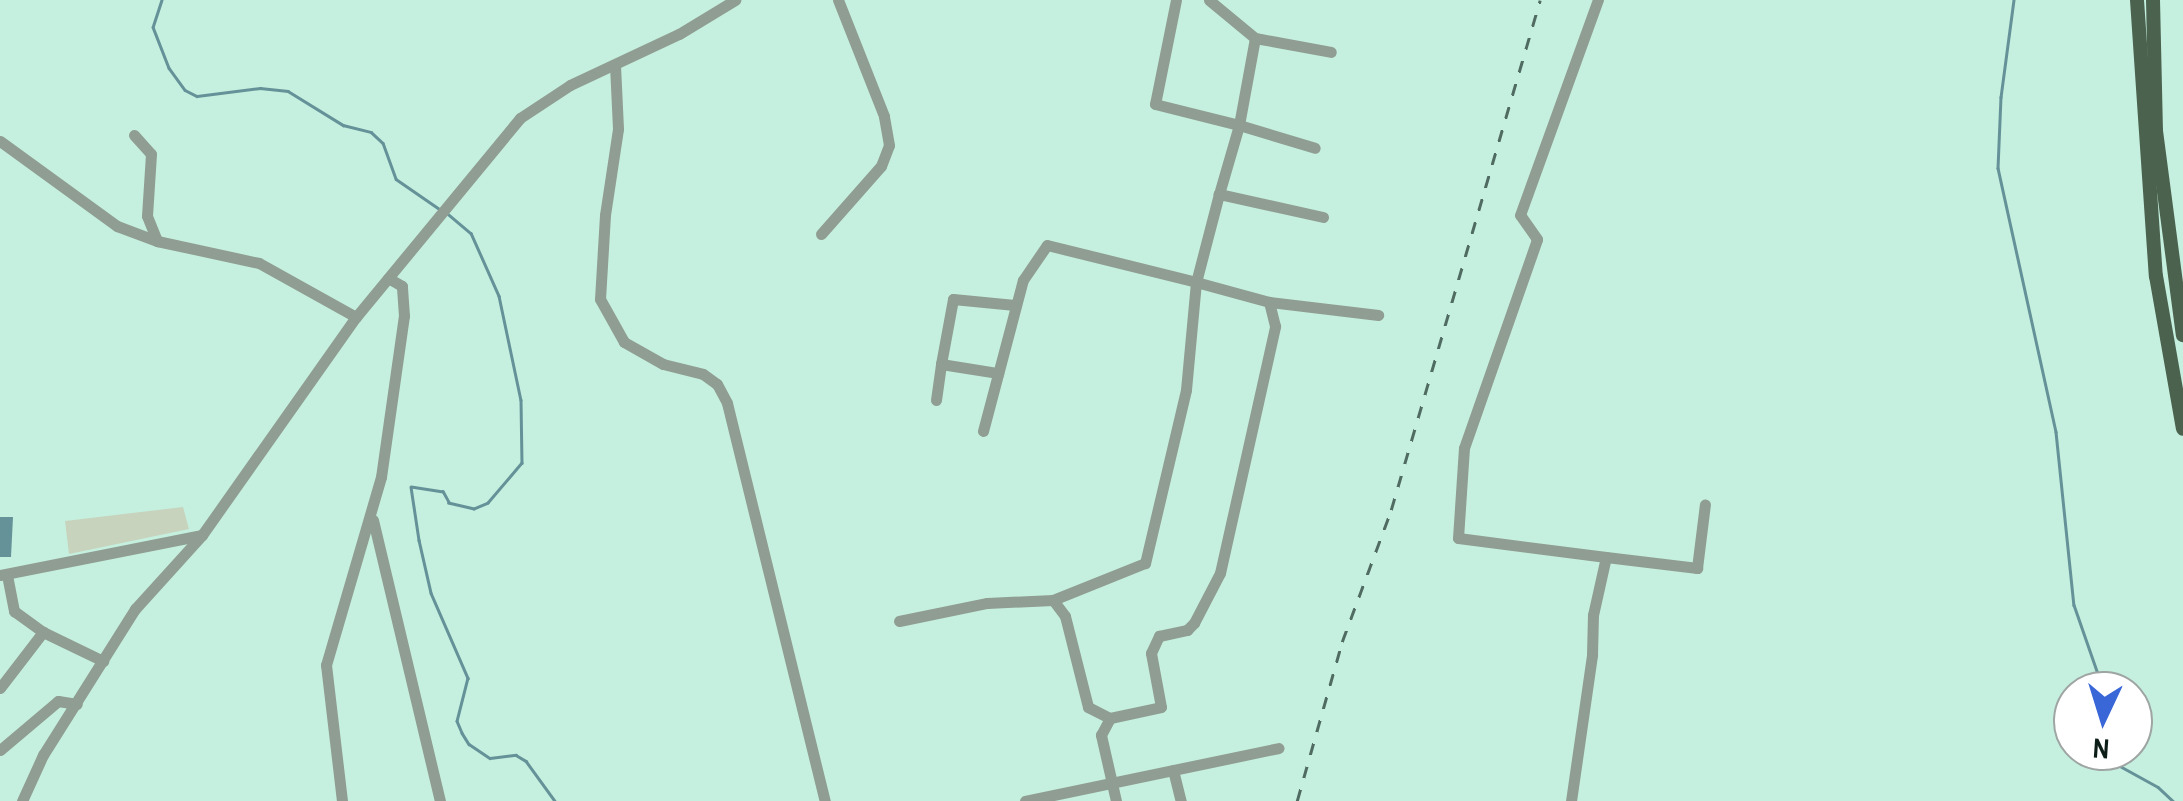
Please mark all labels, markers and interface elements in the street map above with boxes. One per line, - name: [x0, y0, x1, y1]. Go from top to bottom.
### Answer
- north arrow: [2053, 671, 2153, 771]
- text: N: [2091, 729, 2111, 768]

